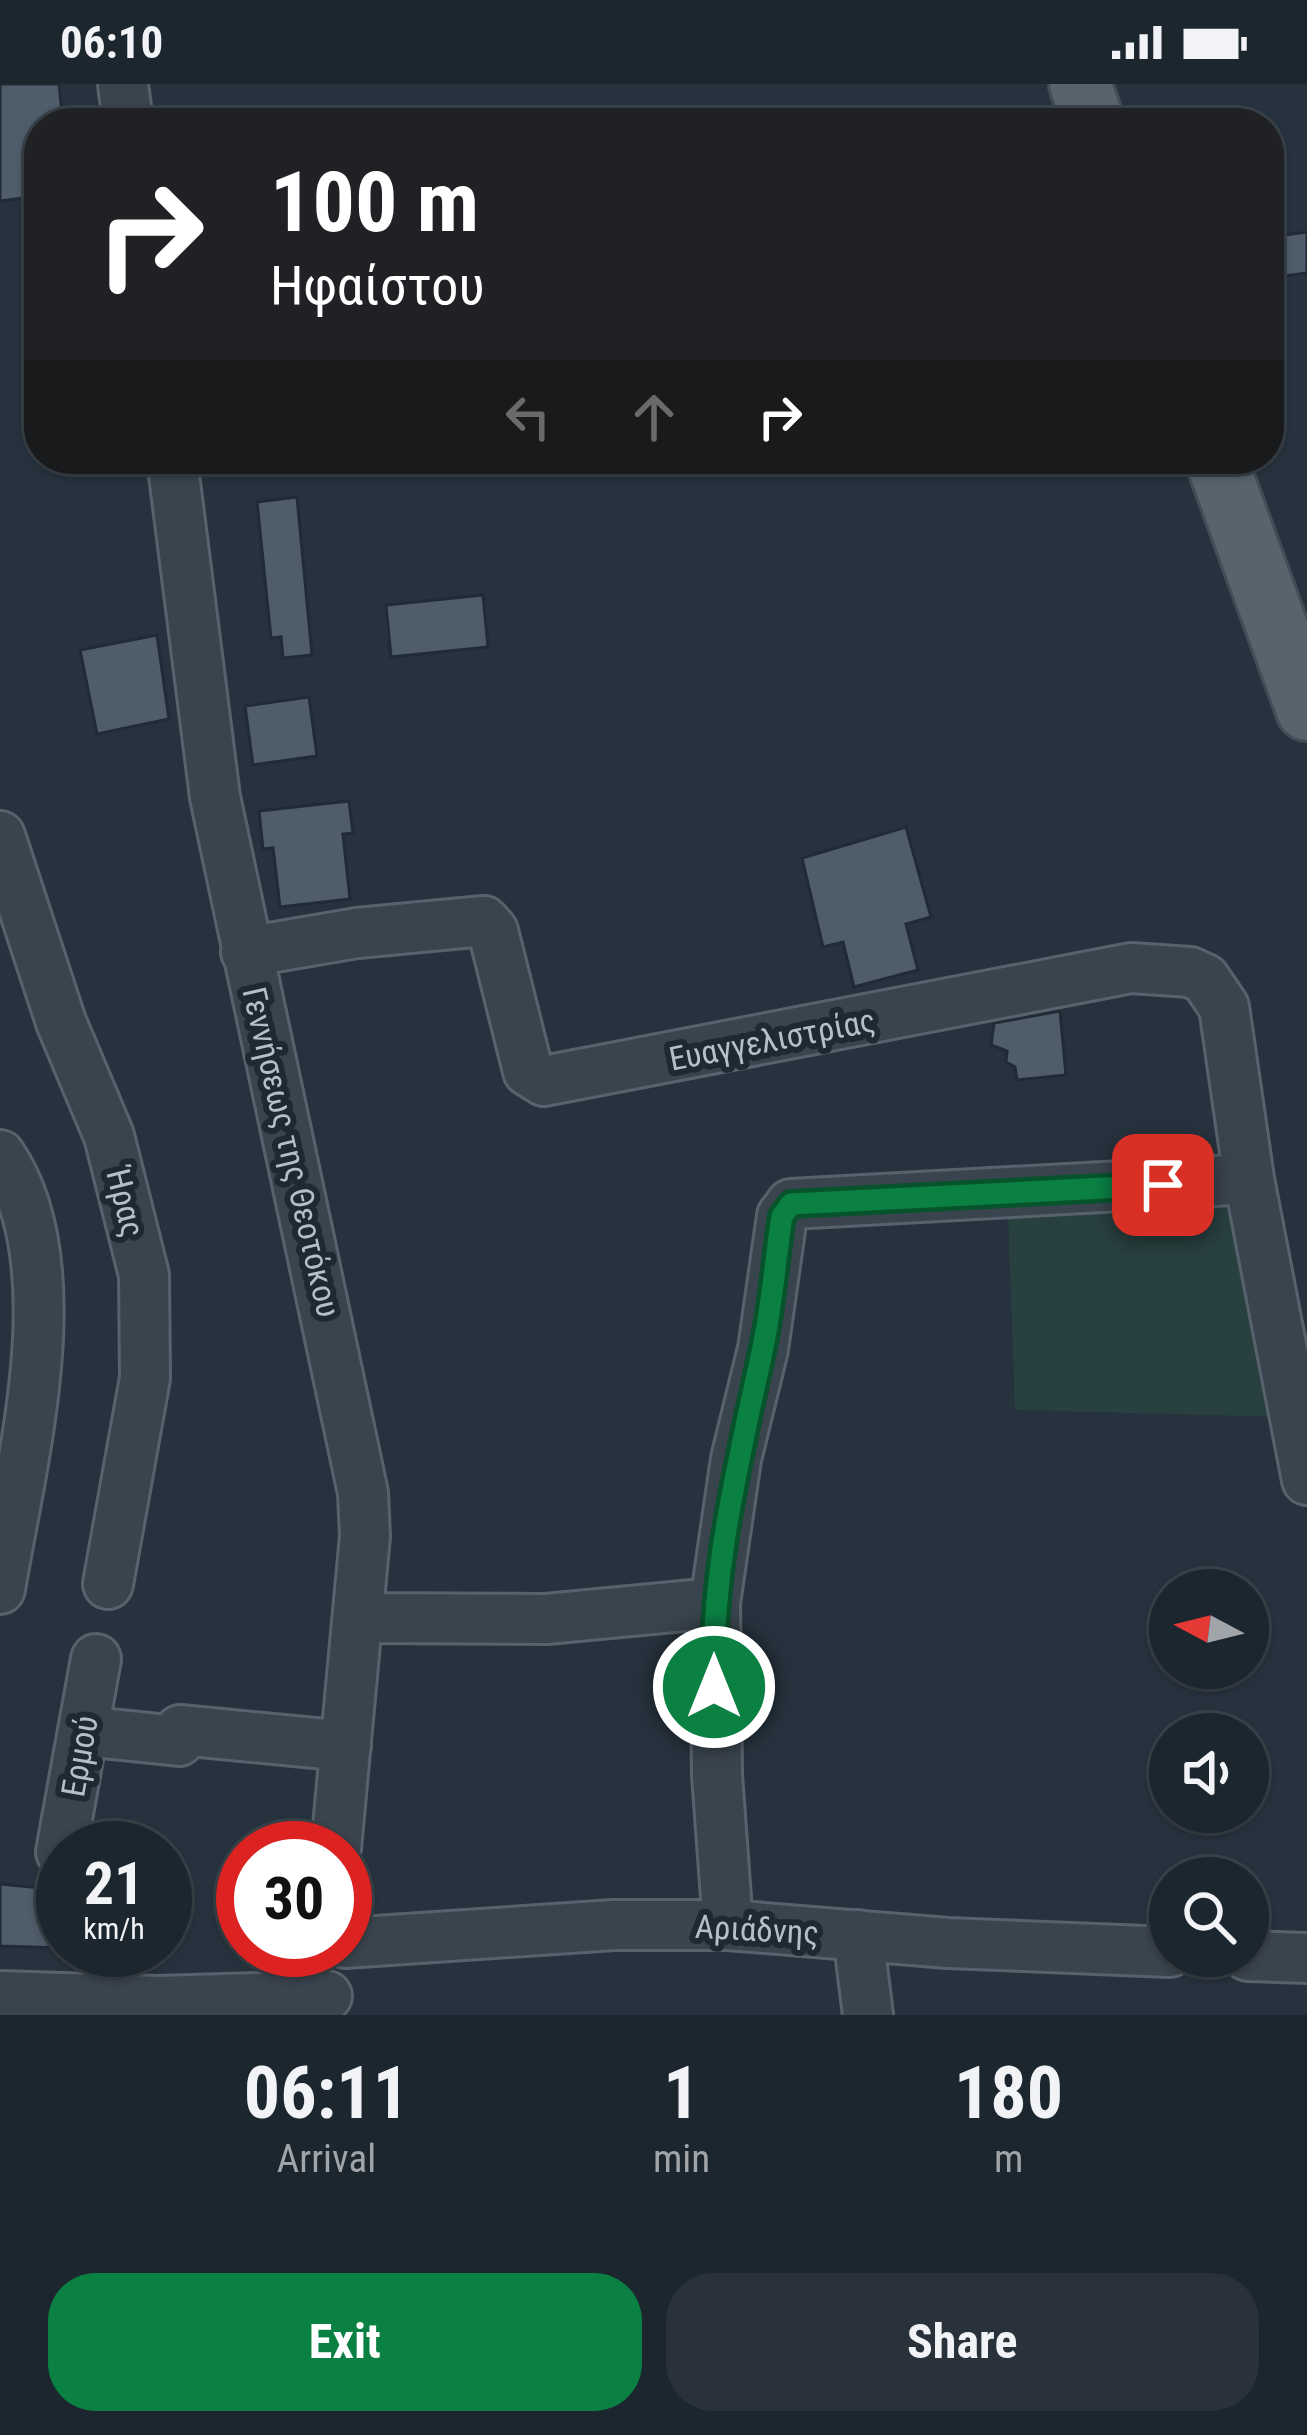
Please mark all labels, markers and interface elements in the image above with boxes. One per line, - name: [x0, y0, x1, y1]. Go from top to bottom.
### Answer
- text: 06:10: [60, 16, 163, 69]
- text: 100 m: [270, 153, 479, 252]
- icon: right: [72, 156, 228, 312]
- text: Ηφαίστου: [270, 254, 484, 317]
- icon: left: [495, 384, 561, 450]
- icon: ahead: [621, 384, 687, 450]
- icon: right: [747, 384, 813, 450]
- street label: Γεννήσεως της Θεοτόκου: [235, 983, 348, 1321]
- street label: Ευαγγελιστρίας: [666, 1000, 878, 1079]
- pin: [1112, 1134, 1214, 1236]
- icon: arrive: [1130, 1152, 1196, 1218]
- street label: Ήρας: [98, 1161, 153, 1241]
- north arrow: [1149, 1569, 1269, 1689]
- map controls: [1149, 1569, 1269, 1977]
- position arrow: [651, 1624, 777, 1750]
- street label: Ερμού: [53, 1712, 106, 1800]
- button: sound: [1149, 1713, 1269, 1833]
- speed limit sign: 30: [216, 1821, 372, 1977]
- text: 21: [84, 1848, 144, 1919]
- button: search: [1149, 1857, 1269, 1977]
- street label: Αριάδνης: [694, 1907, 820, 1952]
- text: km/h: [83, 1911, 145, 1946]
- text: 06:11: [244, 2051, 409, 2136]
- text: 1: [663, 2051, 700, 2136]
- text: 180: [954, 2051, 1063, 2136]
- text: Arrival: [277, 2136, 376, 2182]
- text: min: [653, 2136, 710, 2182]
- text: m: [994, 2136, 1023, 2182]
- button: Exit: [48, 2273, 642, 2411]
- button: Share: [666, 2273, 1259, 2411]

